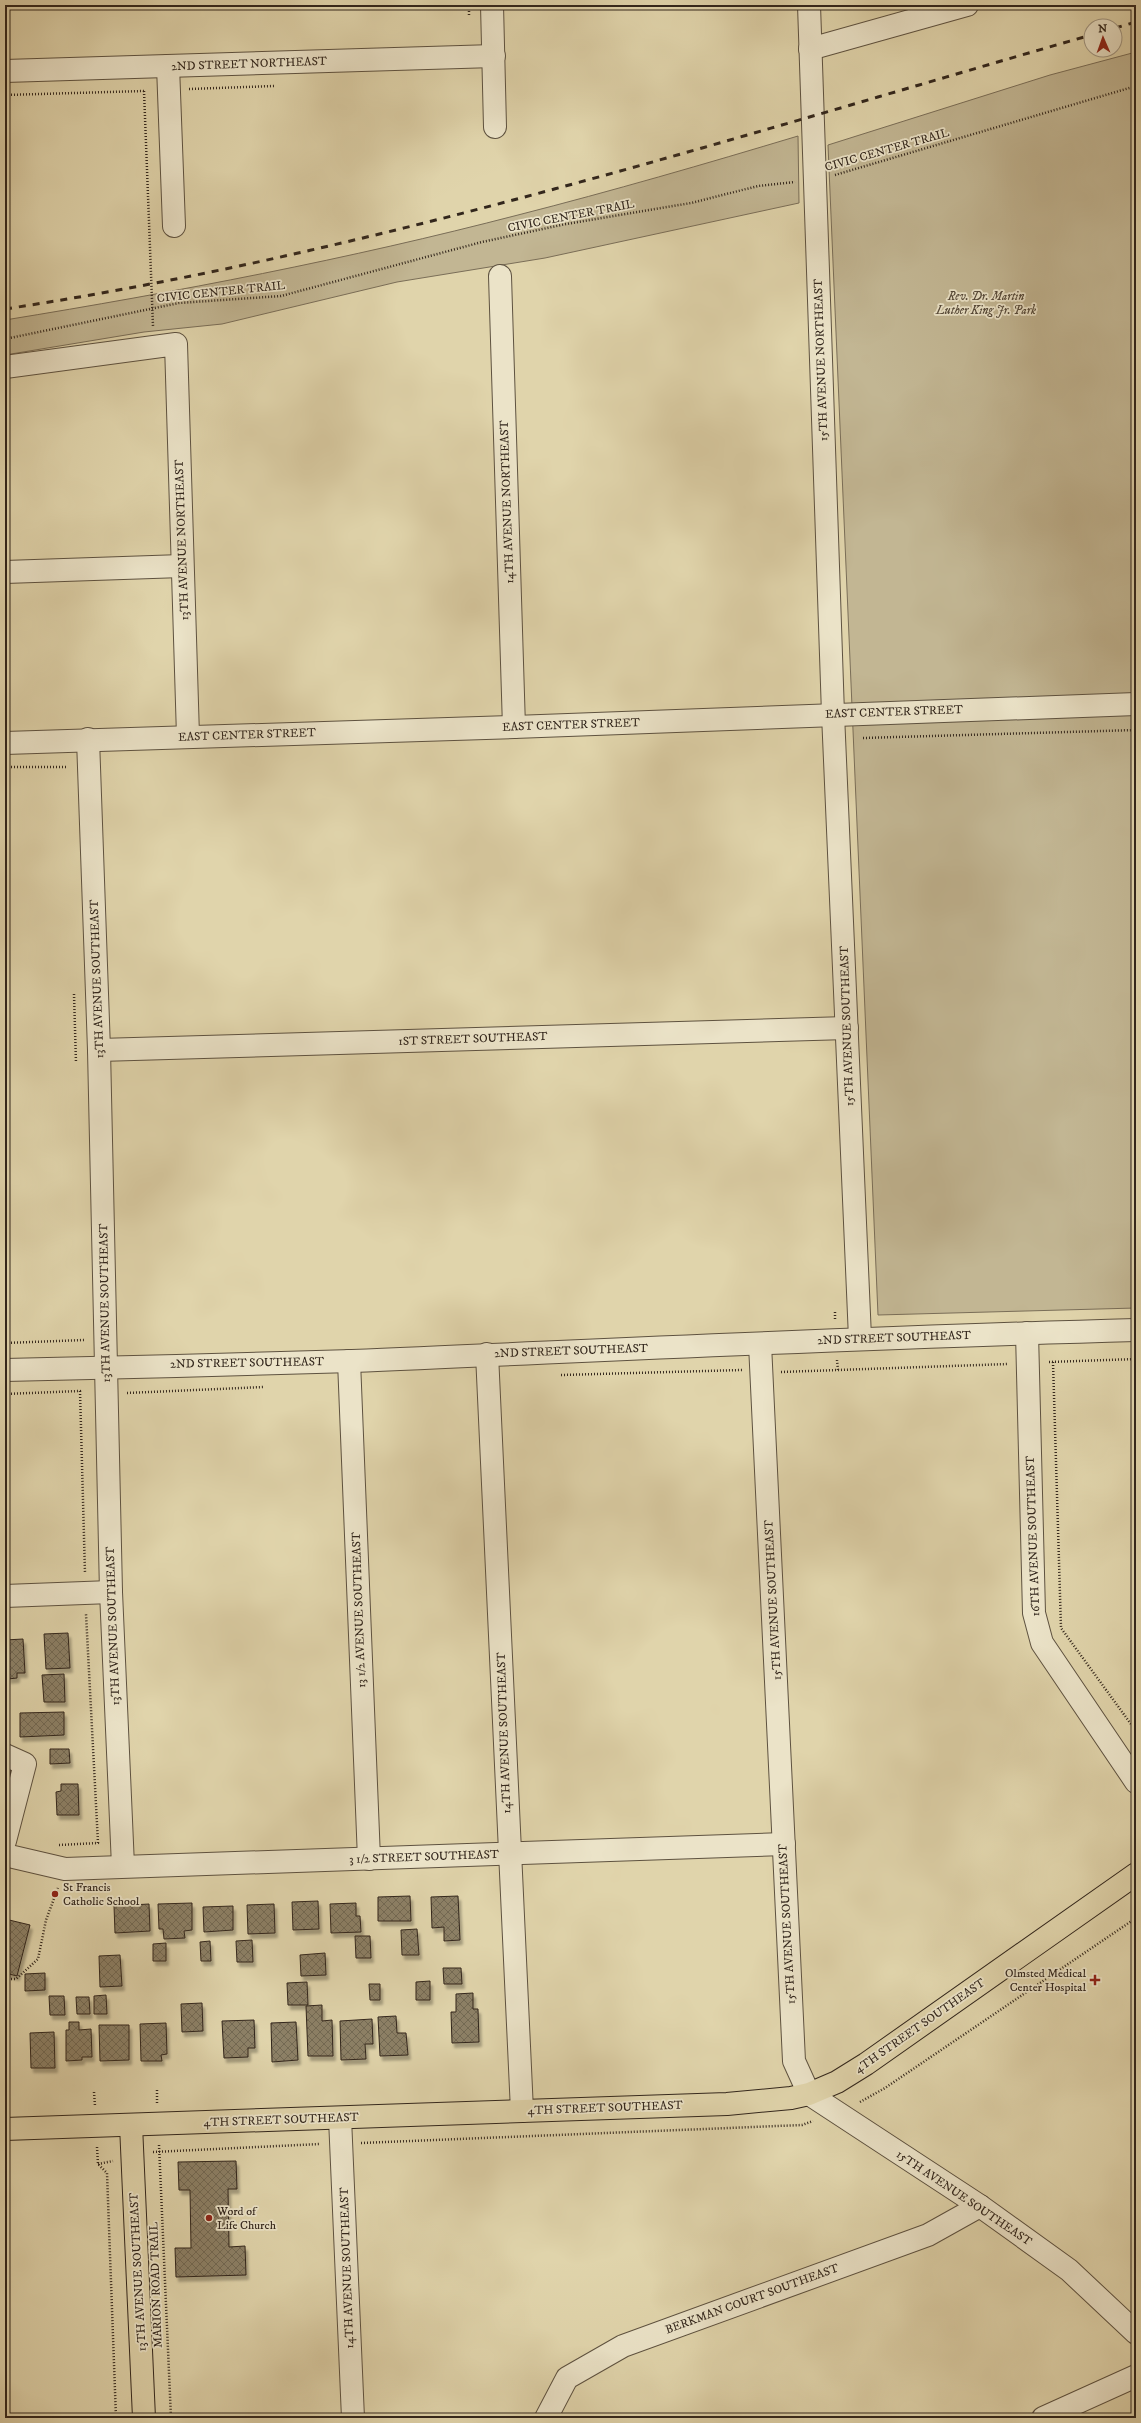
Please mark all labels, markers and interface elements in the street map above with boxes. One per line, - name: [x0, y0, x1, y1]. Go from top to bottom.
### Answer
- north arrow: [1083, 18, 1123, 58]
- text: N: [1098, 22, 1107, 36]
- street label: 2ND STREET NORTHEAST: [171, 54, 327, 74]
- street label: CIVIC CENTER TRAIL: [823, 125, 951, 175]
- street label: CIVIC CENTER TRAIL: [506, 196, 636, 236]
- street label: CIVIC CENTER TRAIL: [156, 278, 286, 306]
- street label: 15TH AVENUE NORTHEAST: [811, 279, 831, 441]
- park label: Rev. Dr. Martin Luther King Jr. Park: [935, 289, 1036, 318]
- street label: 14TH AVENUE NORTHEAST: [497, 420, 517, 584]
- street label: 13TH AVENUE NORTHEAST: [172, 459, 192, 621]
- street label: EAST CENTER STREET: [825, 702, 963, 722]
- street label: EAST CENTER STREET: [502, 715, 640, 735]
- street label: EAST CENTER STREET: [178, 725, 316, 745]
- street label: 13TH AVENUE SOUTHEAST: [87, 899, 107, 1059]
- street label: 15TH AVENUE SOUTHEAST: [837, 946, 857, 1106]
- street label: 1ST STREET SOUTHEAST: [398, 1029, 548, 1049]
- street label: 13TH AVENUE SOUTHEAST: [96, 1223, 114, 1383]
- street label: 2ND STREET SOUTHEAST: [817, 1328, 971, 1348]
- street label: 2ND STREET SOUTHEAST: [494, 1341, 648, 1361]
- street label: 2ND STREET SOUTHEAST: [170, 1354, 324, 1372]
- street label: 16TH AVENUE SOUTHEAST: [1023, 1455, 1043, 1617]
- street label: 15TH AVENUE SOUTHEAST: [761, 1520, 785, 1680]
- street label: 13 1/2 AVENUE SOUTHEAST: [349, 1532, 369, 1688]
- street label: 13TH AVENUE SOUTHEAST: [103, 1546, 123, 1706]
- street label: 14TH AVENUE SOUTHEAST: [494, 1652, 514, 1814]
- street label: 15TH AVENUE SOUTHEAST: [775, 1844, 799, 2004]
- street label: 3 1/2 STREET SOUTHEAST: [349, 1847, 499, 1867]
- place label: St Francis Catholic School: [63, 1880, 140, 1909]
- marker: St Francis Catholic School: [50, 1889, 60, 1899]
- place label: Olmsted Medical Center Hospital: [1005, 1966, 1086, 1995]
- marker: Olmsted Medical Center Hospital: [1089, 1974, 1101, 1986]
- street label: 4TH STREET SOUTHEAST: [852, 1975, 988, 2077]
- street label: 4TH STREET SOUTHEAST: [527, 2098, 683, 2118]
- street label: 4TH STREET SOUTHEAST: [203, 2110, 359, 2130]
- street label: 15TH AVENUE SOUTHEAST: [893, 2147, 1035, 2249]
- street label: 14TH AVENUE SOUTHEAST: [337, 2187, 357, 2349]
- street label: 13TH AVENUE SOUTHEAST: [126, 2192, 150, 2352]
- place label: Word of Life Church: [216, 2204, 277, 2233]
- marker: Word of Life Church: [204, 2213, 214, 2223]
- street label: MARION ROAD TRAIL: [146, 2221, 166, 2348]
- street label: BERKMAN COURT SOUTHEAST: [663, 2261, 841, 2337]

